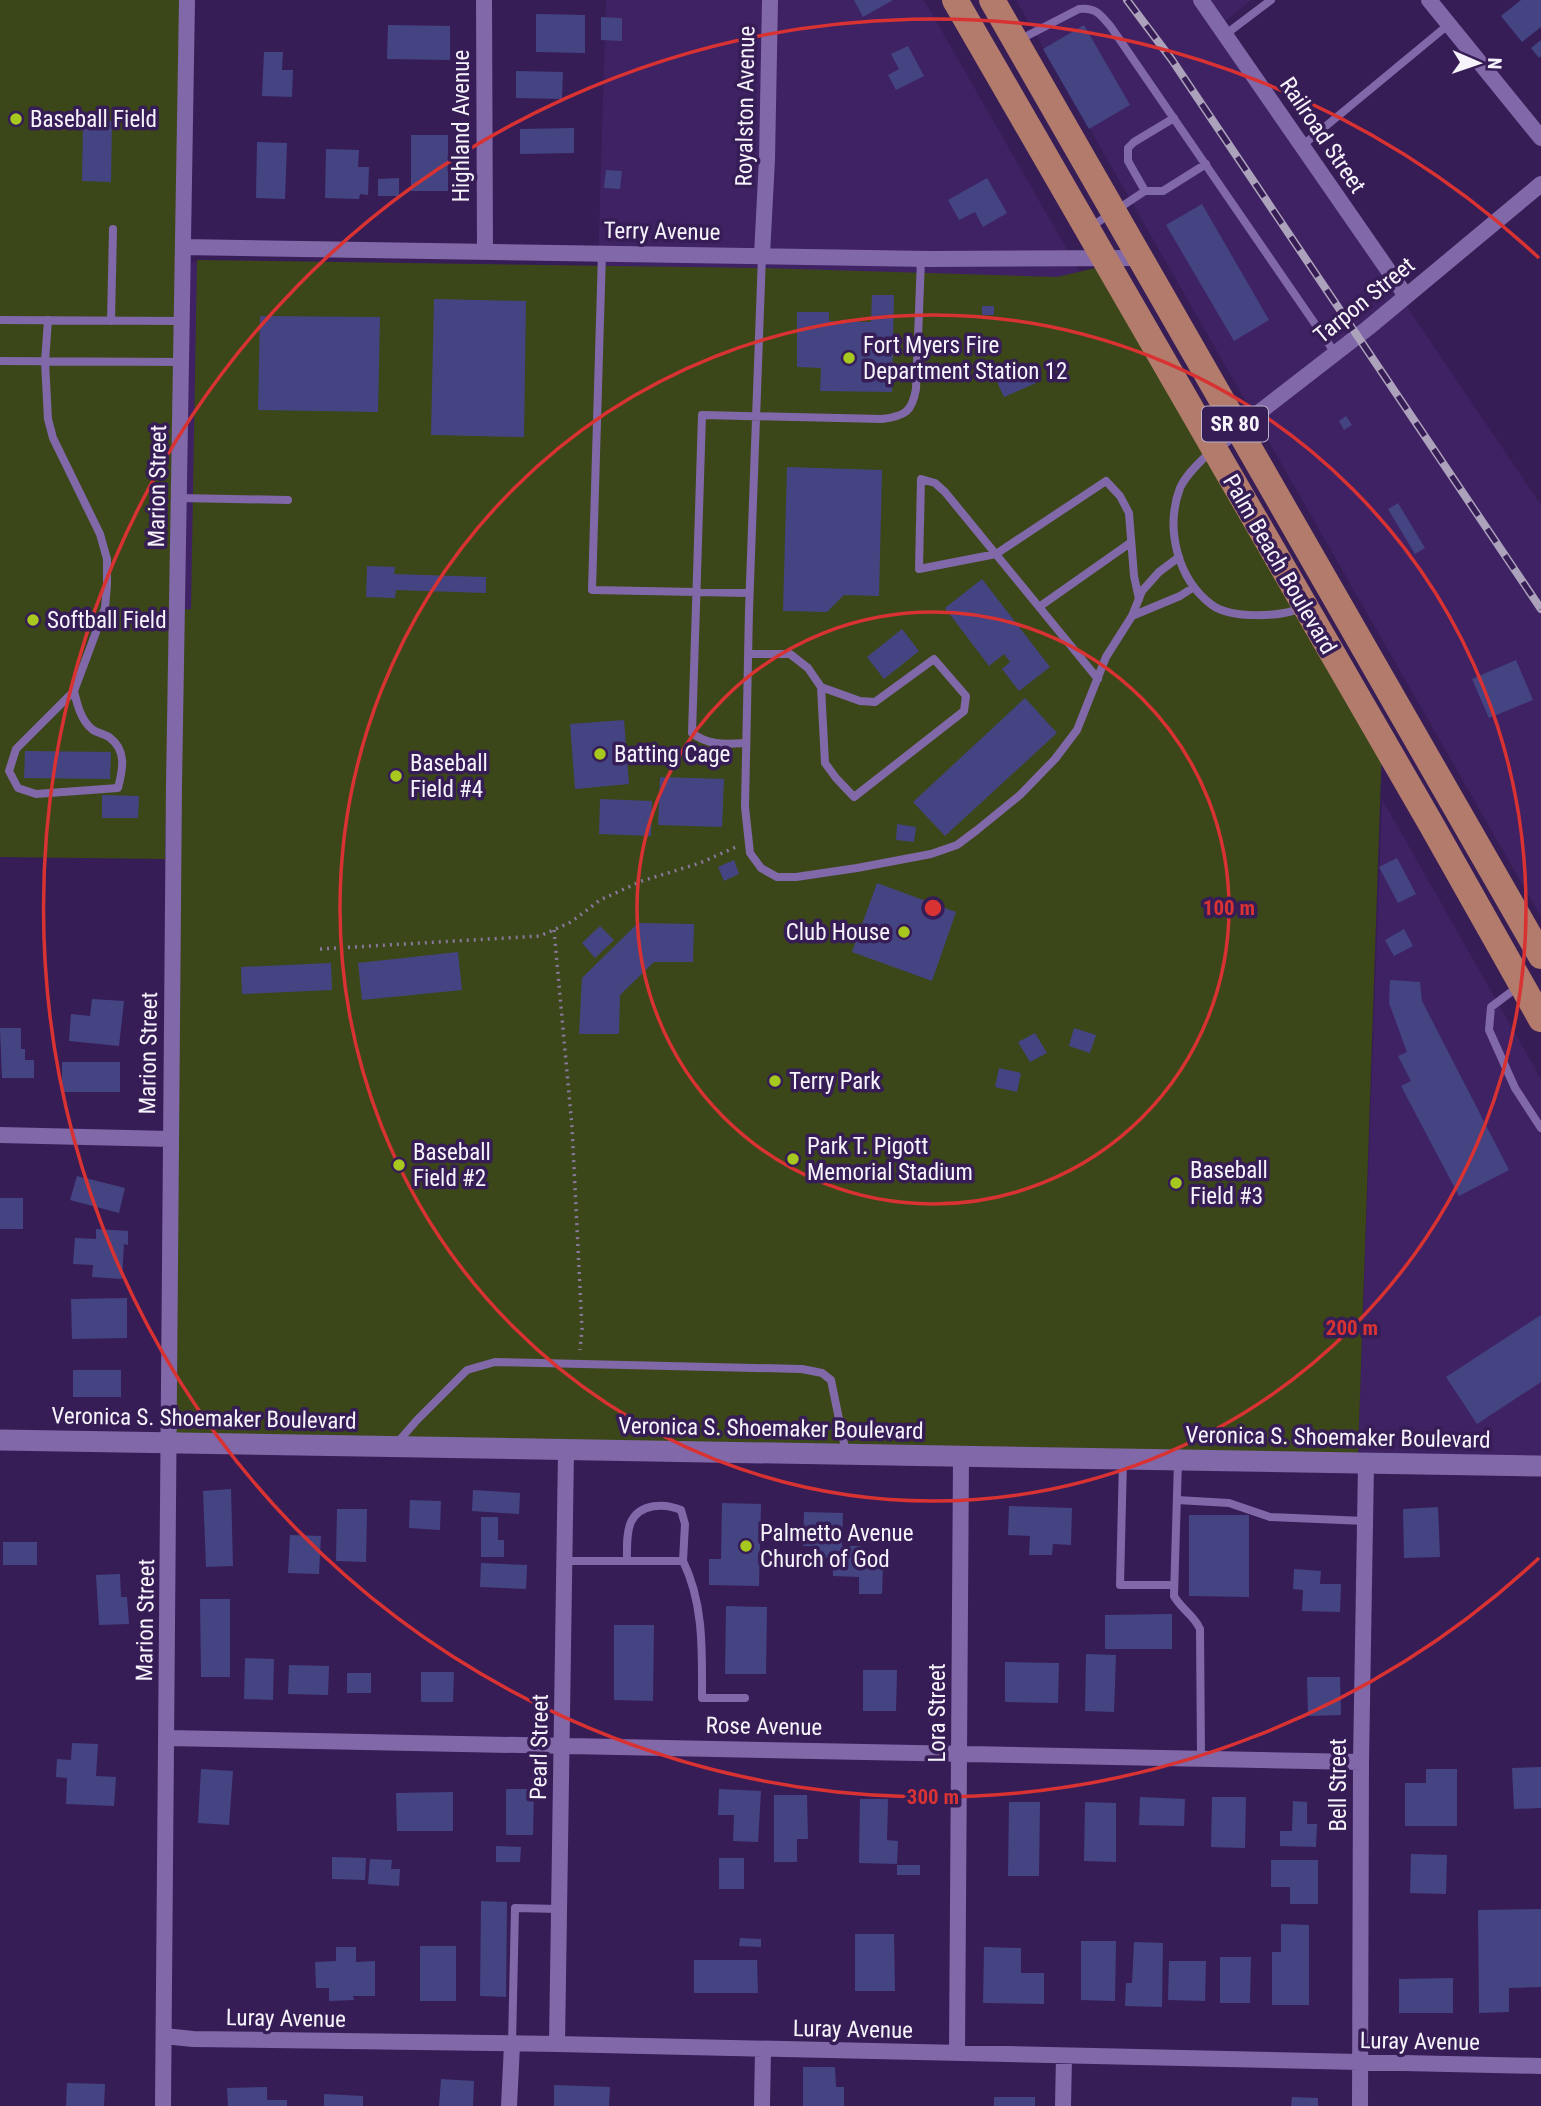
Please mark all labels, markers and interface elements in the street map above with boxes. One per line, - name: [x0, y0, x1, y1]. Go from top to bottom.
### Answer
- street label: Royalston Avenue: [731, 26, 760, 187]
- north arrow: [1443, 28, 1513, 98]
- street label: Highland Avenue: [448, 50, 475, 202]
- text: N: [1483, 57, 1506, 70]
- street label: Railroad Street: [1274, 72, 1371, 198]
- place label: Baseball Field: [30, 106, 157, 133]
- marker: Baseball Field: [8, 111, 24, 127]
- street label: Terry Avenue: [603, 217, 721, 246]
- street label: Tarpon Street: [1308, 252, 1420, 349]
- place label: Fort Myers Fire Department Station 12: [863, 332, 1067, 385]
- marker: Fort Myers Fire Department Station 12: [841, 350, 857, 366]
- road number: SR 80: [1202, 406, 1268, 442]
- street label: Marion Street: [143, 425, 172, 548]
- street label: Palm Beach Boulevard: [1217, 470, 1342, 659]
- place label: Softball Field: [47, 607, 167, 634]
- marker: Softball Field: [25, 612, 41, 628]
- place label: Batting Cage: [614, 741, 730, 768]
- marker: Batting Cage: [592, 746, 608, 762]
- place label: Baseball Field #4: [410, 750, 488, 803]
- marker: Baseball Field #4: [388, 768, 404, 784]
- centre of rings: [921, 896, 945, 920]
- text: 100 m: [1203, 896, 1255, 920]
- place label: Club House: [786, 919, 890, 946]
- marker: Club House: [896, 924, 912, 940]
- street label: Marion Street: [134, 992, 163, 1115]
- place label: Terry Park: [789, 1068, 881, 1095]
- marker: Terry Park: [767, 1073, 783, 1089]
- place label: Park T. Pigott Memorial Stadium: [807, 1133, 973, 1186]
- place label: Baseball Field #2: [413, 1139, 491, 1192]
- marker: Park T. Pigott Memorial Stadium: [785, 1151, 801, 1167]
- marker: Baseball Field #2: [391, 1157, 407, 1173]
- place label: Baseball Field #3: [1190, 1157, 1268, 1210]
- marker: Baseball Field #3: [1168, 1175, 1184, 1191]
- text: 200 m: [1326, 1316, 1378, 1340]
- street label: Veronica S. Shoemaker Boulevard: [51, 1402, 357, 1435]
- street label: Veronica S. Shoemaker Boulevard: [618, 1412, 924, 1445]
- street label: Veronica S. Shoemaker Boulevard: [1185, 1421, 1491, 1454]
- place label: Palmetto Avenue Church of God: [760, 1520, 913, 1573]
- marker: Palmetto Avenue Church of God: [738, 1538, 754, 1554]
- street label: Marion Street: [131, 1559, 160, 1682]
- street label: Lora Street: [924, 1663, 951, 1763]
- street label: Pearl Street: [525, 1694, 554, 1800]
- street label: Rose Avenue: [705, 1712, 822, 1741]
- street label: Bell Street: [1325, 1738, 1352, 1832]
- text: 300 m: [907, 1785, 959, 1809]
- street label: Luray Avenue: [226, 2004, 346, 2033]
- street label: Luray Avenue: [793, 2015, 913, 2044]
- street label: Luray Avenue: [1360, 2027, 1480, 2056]

